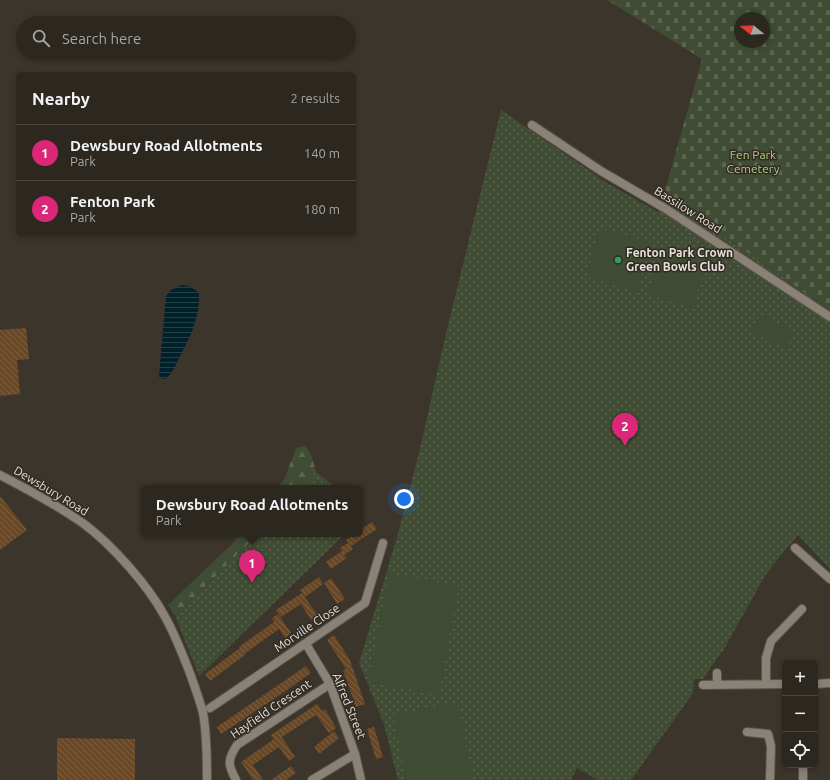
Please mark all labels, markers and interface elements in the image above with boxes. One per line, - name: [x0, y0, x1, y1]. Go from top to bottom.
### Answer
- north arrow: [734, 12, 770, 48]
- search box: [16, 16, 356, 60]
- icon: search: [30, 27, 52, 49]
- text: Search here: [62, 30, 141, 47]
- text: Nearby: [32, 89, 90, 108]
- text: 2 results: [290, 91, 340, 105]
- text: Dewsbury Road Allotments: [70, 137, 263, 154]
- text: 1: [41, 146, 49, 160]
- text: 140 m: [304, 146, 340, 160]
- park label: Fen Park Cemetery: [727, 148, 780, 175]
- text: Park: [70, 154, 96, 168]
- street label: Bassilow Road: [652, 184, 724, 235]
- text: Fenton Park: [70, 193, 155, 210]
- text: 2: [41, 202, 49, 216]
- text: 180 m: [304, 202, 340, 216]
- text: Park: [70, 210, 96, 224]
- place label: Fenton Park Crown Green Bowls Club: [626, 246, 733, 273]
- marker: Fenton Park Crown Green Bowls Club: [613, 255, 623, 265]
- pin: 2: [612, 413, 638, 446]
- street label: Dewsbury Road: [12, 463, 91, 518]
- popup: [141, 485, 363, 537]
- your location: [394, 489, 414, 509]
- text: Dewsbury Road Allotments: [156, 496, 348, 513]
- text: Park: [156, 513, 182, 527]
- pin: 1: [239, 550, 265, 583]
- street label: Morville Close: [272, 601, 342, 654]
- map controls: [782, 660, 818, 768]
- button: +: [782, 660, 818, 696]
- street label: Alfred Street: [330, 671, 369, 741]
- street label: Hayfield Crescent: [228, 677, 314, 740]
- button: −: [782, 696, 818, 732]
- button: locate: [782, 732, 818, 768]

